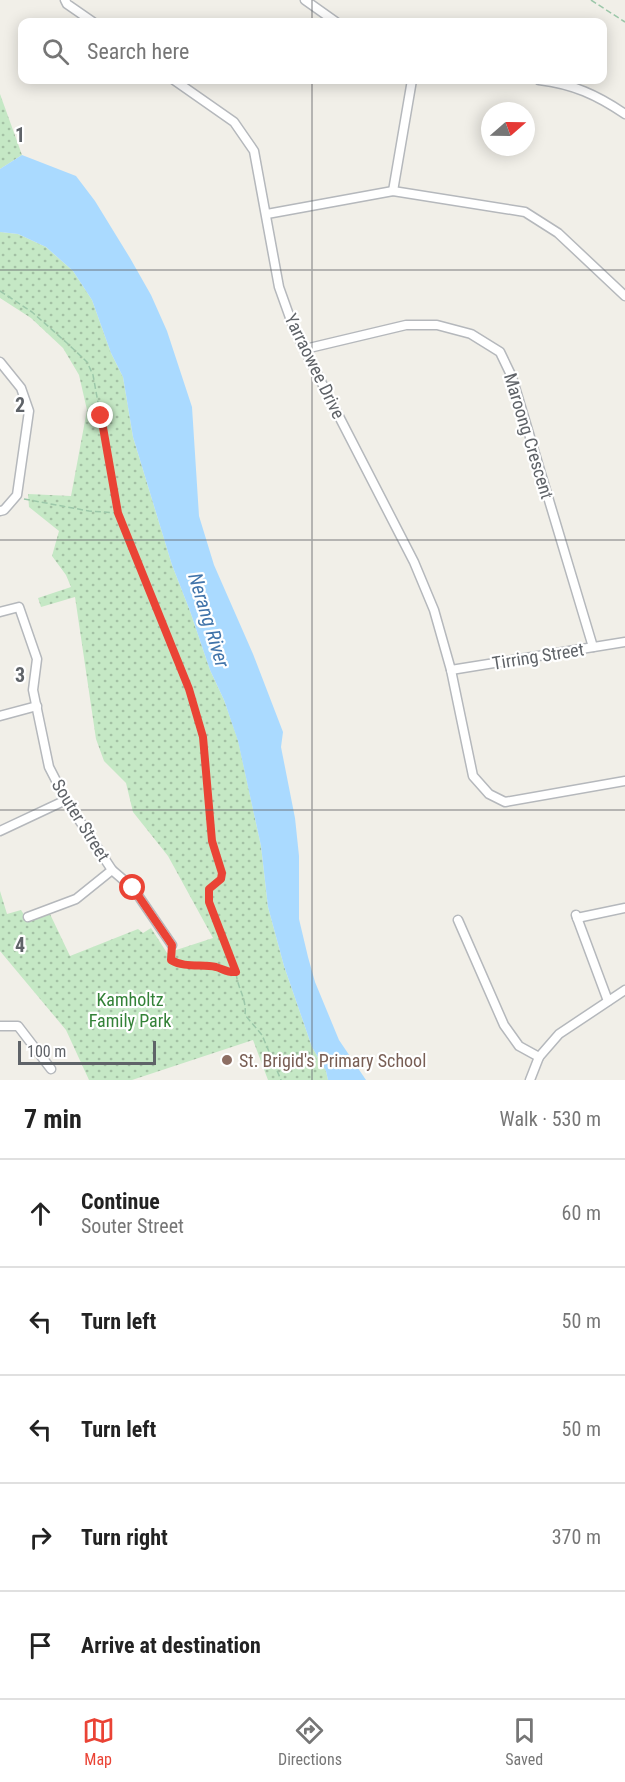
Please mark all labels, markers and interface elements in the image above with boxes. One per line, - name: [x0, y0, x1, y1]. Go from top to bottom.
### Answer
- search box: [18, 18, 607, 84]
- icon: search: [39, 35, 72, 68]
- text: Search here: [87, 39, 189, 64]
- north arrow: [481, 102, 535, 156]
- text: 1: [15, 123, 25, 147]
- street label: Yarraowee Drive: [281, 310, 349, 422]
- street label: Maroong Crescent: [500, 371, 558, 501]
- text: 2: [15, 393, 25, 417]
- route end: [87, 402, 113, 428]
- water label: Nerang River: [183, 570, 235, 671]
- street label: Tirring Street: [491, 638, 585, 674]
- text: 3: [15, 663, 25, 687]
- street label: Souter Street: [48, 775, 114, 865]
- route start: [119, 874, 145, 900]
- text: 4: [15, 933, 25, 957]
- park label: Kamholtz Family Park: [89, 989, 171, 1031]
- scale bar: [18, 1038, 156, 1066]
- text: 100 m: [27, 1042, 66, 1061]
- place label: St. Brigid's Primary School: [239, 1050, 426, 1071]
- marker: St. Brigid's Primary School: [220, 1053, 234, 1067]
- text: 7 min: [24, 1104, 82, 1134]
- text: Walk · 530 m: [500, 1107, 601, 1131]
- text: Continue: [81, 1189, 160, 1214]
- icon: ahead: [24, 1197, 57, 1230]
- text: 60 m: [562, 1201, 601, 1225]
- text: Souter Street: [81, 1214, 184, 1238]
- icon: left: [24, 1305, 57, 1338]
- text: Turn left: [81, 1309, 156, 1334]
- text: 50 m: [562, 1309, 601, 1333]
- icon: left: [24, 1413, 57, 1446]
- text: Turn left: [81, 1417, 156, 1442]
- text: 50 m: [562, 1417, 601, 1441]
- icon: right: [24, 1521, 57, 1554]
- text: Turn right: [81, 1525, 168, 1550]
- text: 370 m: [552, 1525, 601, 1549]
- icon: arrive: [24, 1629, 57, 1662]
- text: Arrive at destination: [81, 1633, 261, 1658]
- tab: Map: [82, 1714, 115, 1769]
- tab: Directions: [278, 1714, 342, 1769]
- tab: Saved: [505, 1714, 543, 1769]

